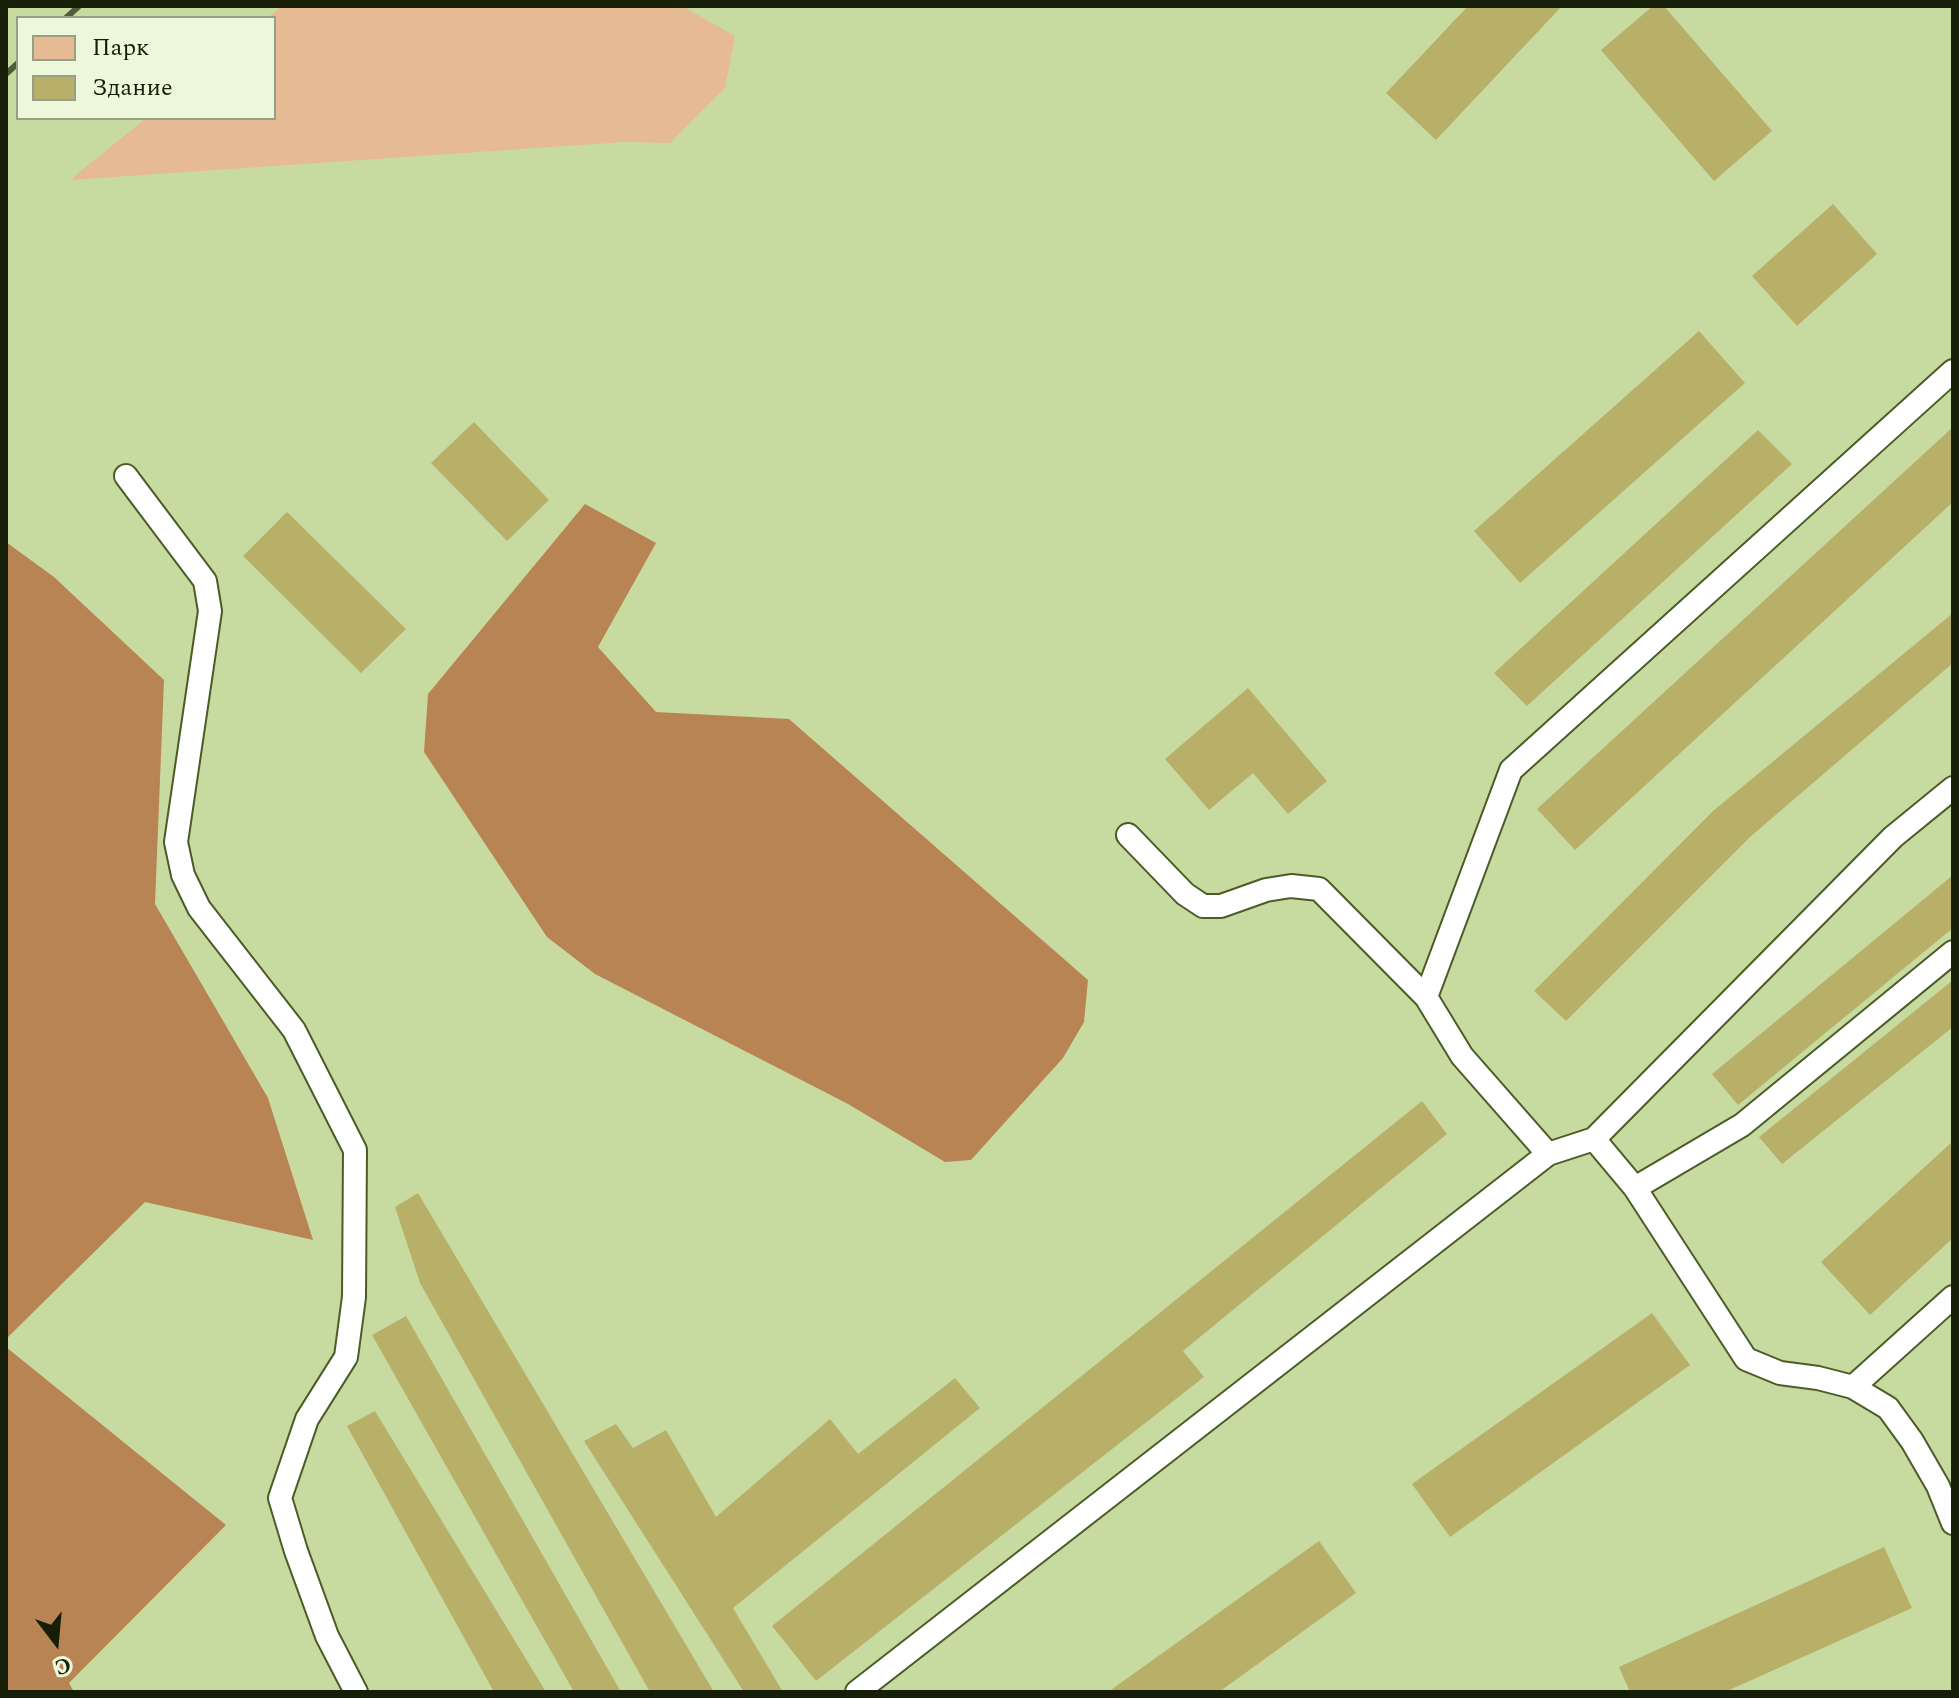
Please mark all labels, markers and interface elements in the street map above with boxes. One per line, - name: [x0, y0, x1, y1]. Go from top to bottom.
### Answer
- legend: [16, 16, 276, 120]
- text: Парк: [92, 30, 149, 66]
- text: Здание: [92, 70, 173, 106]
- north arrow: [16, 1602, 96, 1682]
- text: С: [51, 1648, 75, 1684]

